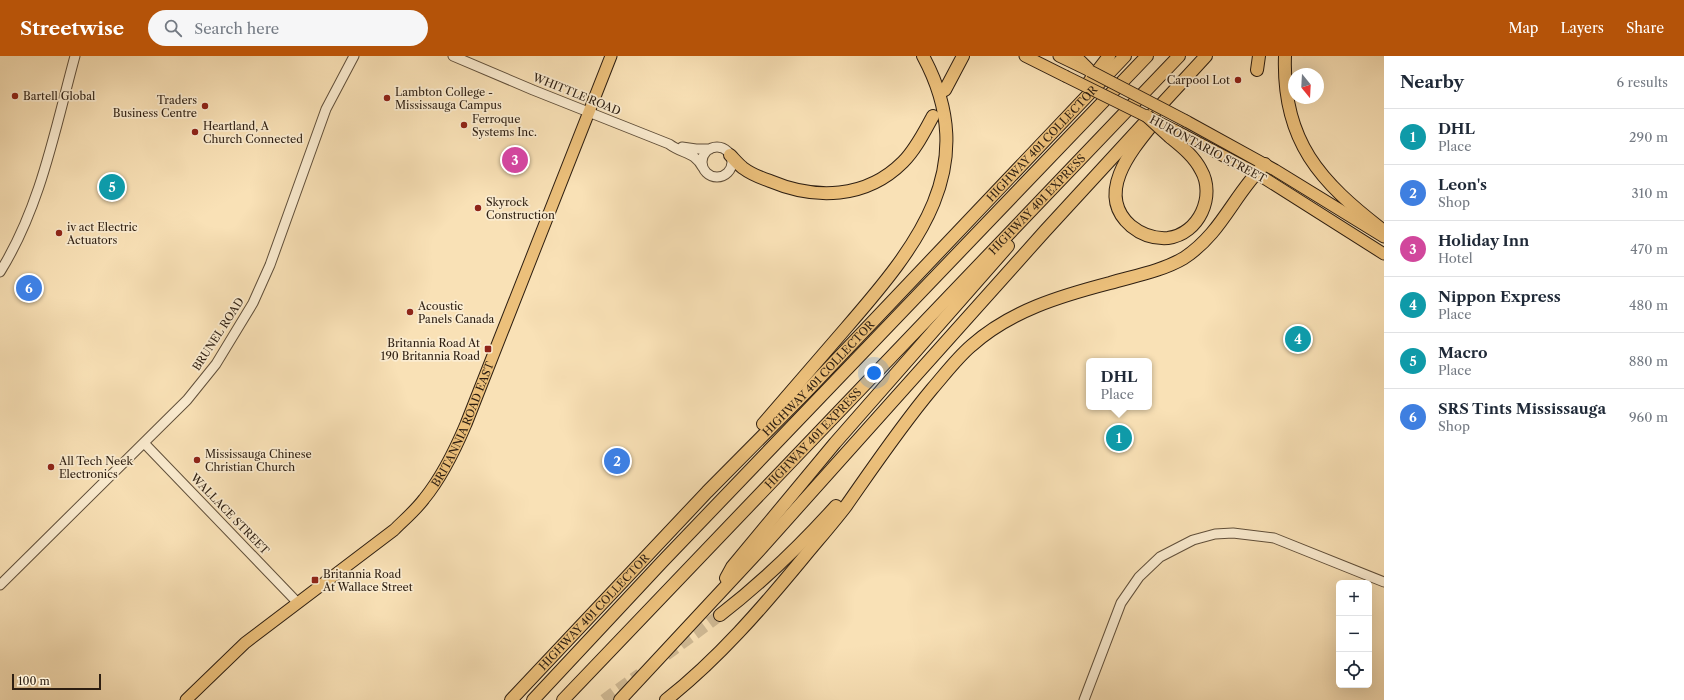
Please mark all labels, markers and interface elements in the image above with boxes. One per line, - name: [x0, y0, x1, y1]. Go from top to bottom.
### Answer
- search box: [148, 10, 428, 46]
- text: Streetwise: [20, 17, 124, 40]
- icon: search: [162, 17, 184, 39]
- text: Search here: [194, 19, 279, 38]
- text: Map: [1508, 19, 1538, 37]
- text: Layers: [1560, 19, 1604, 37]
- text: Share: [1626, 19, 1664, 37]
- north arrow: [1288, 68, 1324, 104]
- street label: WHITTLE ROAD: [530, 70, 623, 118]
- text: Nearby: [1400, 72, 1464, 92]
- place label: Carpool Lot: [1167, 73, 1230, 87]
- text: 6 results: [1617, 74, 1668, 90]
- marker: Carpool Lot: [1233, 75, 1243, 85]
- street label: HIGHWAY 401 COLLECTOR: [983, 82, 1101, 205]
- place label: Lambton College - Mississauga Campus: [395, 85, 502, 112]
- place label: Bartell Global: [23, 89, 96, 103]
- marker: Bartell Global: [10, 91, 20, 101]
- place label: Traders Business Centre: [113, 93, 197, 120]
- marker: Lambton College - Mississauga Campus: [382, 93, 392, 103]
- marker: Traders Business Centre: [200, 101, 210, 111]
- place label: Ferroque Systems Inc.: [472, 112, 537, 139]
- street label: HURONTARIO STREET: [1147, 112, 1269, 186]
- place label: Heartland, A Church Connected: [203, 119, 303, 146]
- text: DHL: [1438, 119, 1475, 138]
- marker: Ferroque Systems Inc.: [459, 120, 469, 130]
- marker: Heartland, A Church Connected: [190, 127, 200, 137]
- text: 1: [1410, 129, 1416, 145]
- text: 290 m: [1629, 129, 1668, 145]
- text: Place: [1438, 138, 1471, 154]
- pin: 3: [502, 145, 528, 175]
- street label: HIGHWAY 401 EXPRESS: [986, 151, 1088, 257]
- pin: 5: [99, 172, 125, 202]
- text: Leon's: [1438, 175, 1487, 194]
- text: 2: [1409, 185, 1417, 201]
- text: 310 m: [1632, 185, 1668, 201]
- text: Shop: [1438, 194, 1470, 210]
- place label: Skyrock Construction: [486, 195, 555, 222]
- marker: Skyrock Construction: [473, 203, 483, 213]
- place label: iv act Electric Actuators: [66, 220, 138, 247]
- marker: iv act Electric Actuators: [54, 228, 64, 238]
- text: Holiday Inn: [1438, 231, 1529, 250]
- text: 3: [1409, 241, 1417, 257]
- text: 470 m: [1630, 241, 1668, 257]
- text: Hotel: [1438, 250, 1473, 266]
- pin: 6: [16, 273, 42, 303]
- text: Nippon Express: [1438, 287, 1561, 306]
- street label: BRUNEL ROAD: [189, 295, 247, 373]
- text: 4: [1409, 297, 1417, 313]
- text: 480 m: [1629, 297, 1668, 313]
- place label: Acoustic Panels Canada: [417, 299, 495, 326]
- text: Place: [1438, 306, 1471, 322]
- marker: Acoustic Panels Canada: [405, 307, 415, 317]
- street label: HIGHWAY 401 COLLECTOR: [760, 317, 878, 439]
- pin: 4: [1285, 324, 1311, 354]
- place label: Britannia Road At 190 Britannia Road: [381, 336, 480, 363]
- text: Macro: [1438, 343, 1487, 362]
- marker: Britannia Road At 190 Britannia Road: [483, 344, 493, 354]
- text: 5: [1409, 353, 1417, 369]
- text: 880 m: [1629, 353, 1668, 369]
- popup: [1086, 358, 1152, 410]
- street label: BRITANNIA ROAD EAST: [428, 359, 497, 489]
- text: Place: [1438, 362, 1471, 378]
- your location: [864, 363, 884, 383]
- text: DHL: [1101, 367, 1137, 386]
- street label: HIGHWAY 401 EXPRESS: [762, 385, 865, 492]
- text: Place: [1101, 386, 1134, 402]
- text: SRS Tints Mississauga: [1438, 399, 1606, 418]
- text: 6: [1409, 409, 1417, 425]
- text: 960 m: [1629, 409, 1668, 425]
- text: Shop: [1438, 418, 1470, 434]
- pin: 1: [1106, 423, 1132, 453]
- pin: 2: [604, 446, 630, 476]
- place label: Mississauga Chinese Christian Church: [205, 447, 312, 474]
- place label: All Tech Neek Electronics: [58, 454, 133, 481]
- marker: Mississauga Chinese Christian Church: [192, 455, 202, 465]
- marker: All Tech Neek Electronics: [46, 462, 56, 472]
- street label: WALLACE STREET: [187, 470, 273, 558]
- street label: HIGHWAY 401 COLLECTOR: [536, 550, 653, 673]
- place label: Britannia Road At Wallace Street: [322, 567, 413, 594]
- marker: Britannia Road At Wallace Street: [310, 575, 320, 585]
- map controls: [1336, 580, 1372, 688]
- button: +: [1336, 580, 1372, 616]
- button: −: [1336, 616, 1372, 652]
- button: locate: [1336, 652, 1372, 688]
- scale bar: [12, 672, 101, 691]
- text: 100 m: [18, 674, 50, 688]

